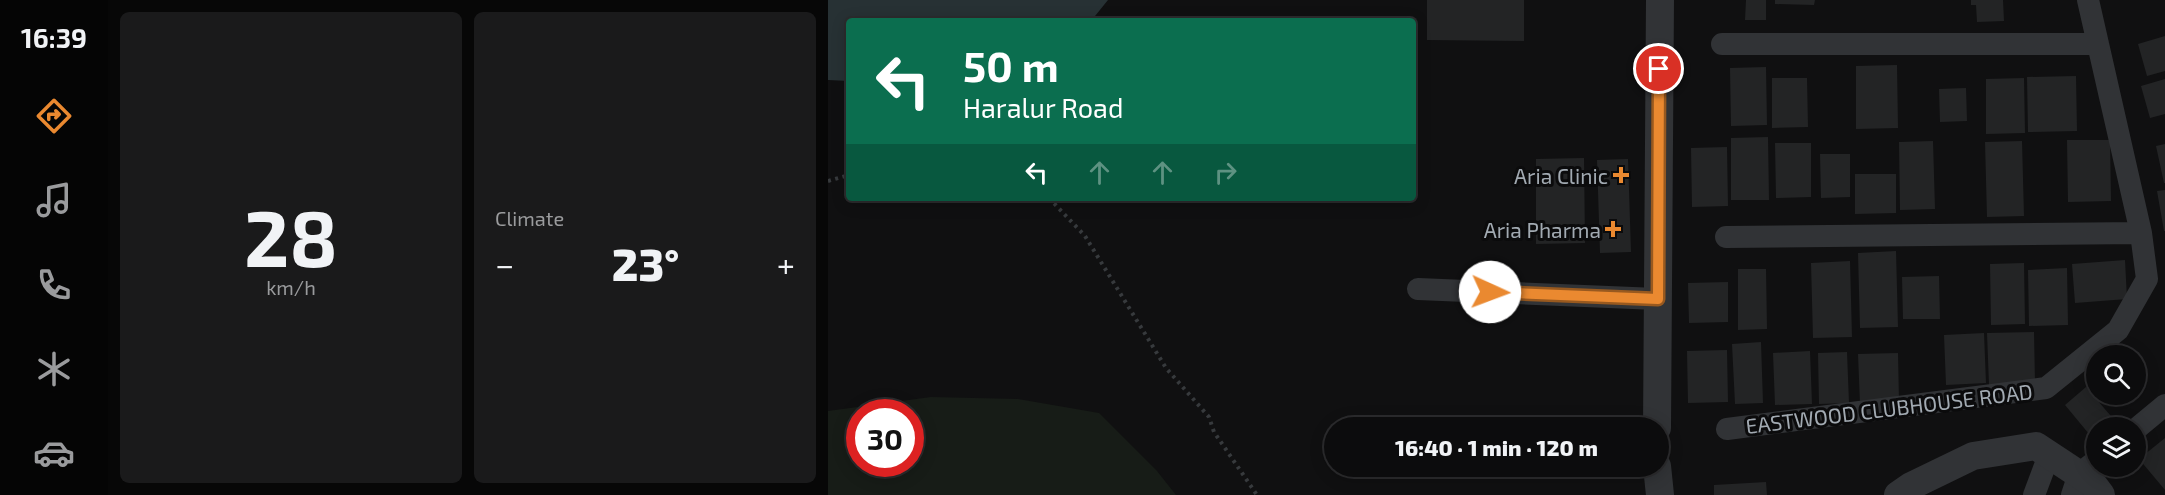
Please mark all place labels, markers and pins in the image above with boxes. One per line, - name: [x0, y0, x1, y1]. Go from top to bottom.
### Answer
- pin: [1633, 43, 1684, 94]
- place label: Aria Clinic: [1514, 163, 1608, 188]
- marker: Aria Clinic: [1612, 166, 1630, 184]
- place label: Aria Pharma: [1484, 217, 1601, 242]
- marker: Aria Pharma: [1606, 222, 1620, 236]

